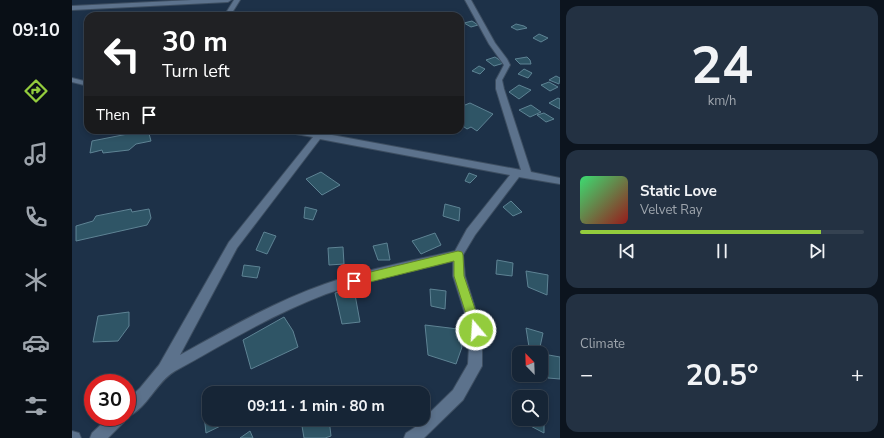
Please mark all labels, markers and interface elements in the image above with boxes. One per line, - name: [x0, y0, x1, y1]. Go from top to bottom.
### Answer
- text: 09:10: [12, 18, 60, 42]
- text: 30 m: [162, 23, 228, 61]
- icon: left: [96, 28, 148, 80]
- text: 24: [691, 30, 753, 101]
- text: Turn left: [162, 59, 230, 83]
- icon: directions: [22, 77, 50, 105]
- text: km/h: [708, 92, 736, 110]
- icon: arrive: [138, 104, 160, 126]
- text: Then: [96, 105, 130, 125]
- icon: music: [22, 140, 50, 168]
- text: Static Love: [640, 181, 717, 201]
- text: Velvet Ray: [640, 201, 702, 219]
- icon: phone: [22, 203, 50, 231]
- icon: previous: [616, 240, 638, 262]
- icon: pause: [711, 240, 733, 262]
- icon: next: [806, 240, 828, 262]
- pin: [337, 264, 371, 298]
- icon: climate: [22, 266, 50, 294]
- icon: arrive: [343, 270, 365, 292]
- position arrow: [455, 309, 497, 351]
- icon: car: [22, 329, 50, 357]
- text: Climate: [580, 335, 625, 353]
- north arrow: [512, 346, 548, 382]
- map controls: [512, 346, 548, 426]
- text: 20.5°: [686, 355, 758, 396]
- text: −: [580, 360, 593, 390]
- text: +: [851, 360, 864, 390]
- speed limit sign: 30: [84, 374, 136, 426]
- button: search: [512, 390, 548, 426]
- icon: filters: [22, 392, 50, 420]
- text: 09:11 · 1 min · 80 m: [247, 396, 385, 416]

